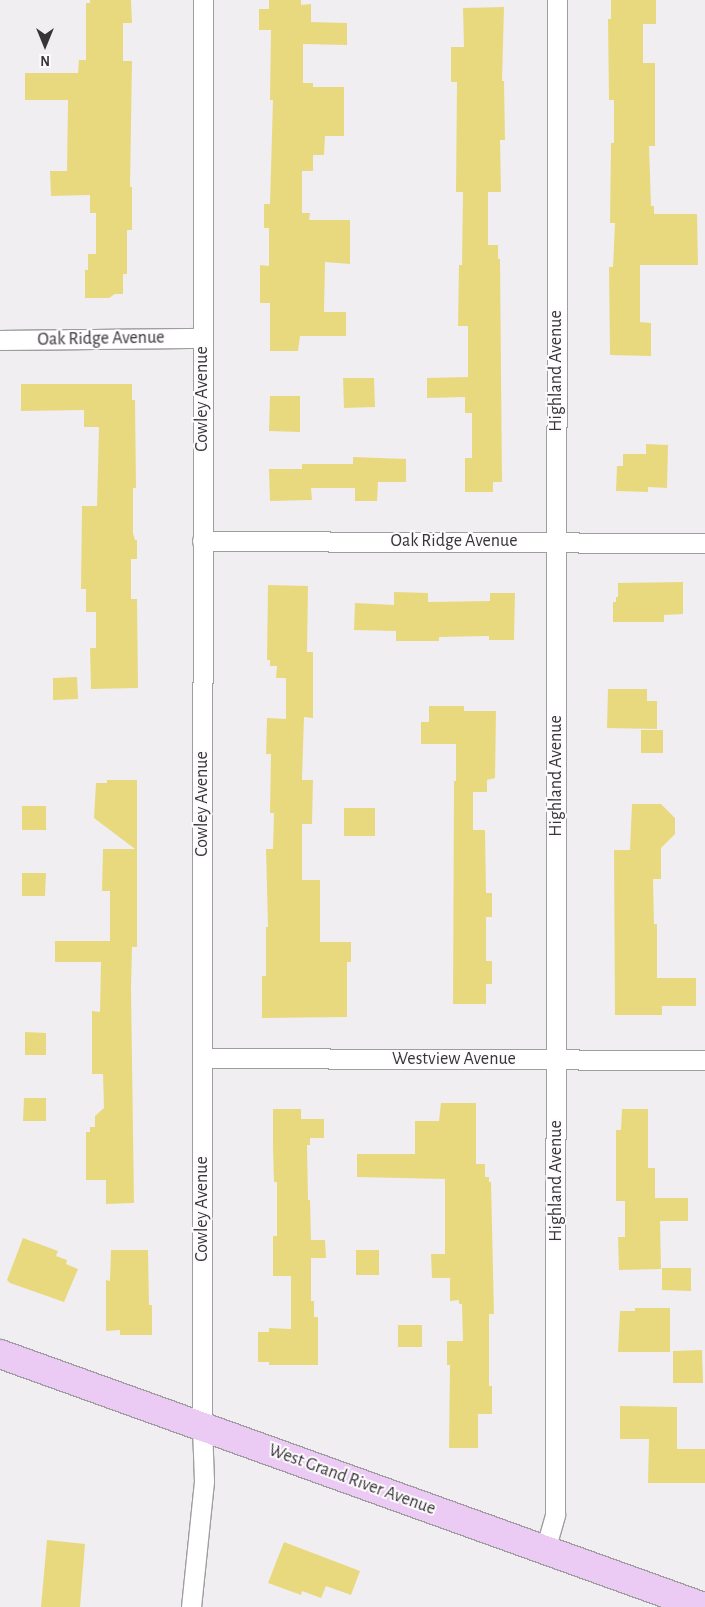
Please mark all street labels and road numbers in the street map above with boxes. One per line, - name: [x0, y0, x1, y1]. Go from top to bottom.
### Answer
- street label: Highland Avenue: [545, 310, 567, 432]
- street label: Oak Ridge Avenue: [37, 327, 165, 351]
- street label: Cowley Avenue: [191, 346, 213, 452]
- street label: Oak Ridge Avenue: [390, 530, 518, 552]
- street label: Highland Avenue: [545, 715, 567, 837]
- street label: Cowley Avenue: [191, 751, 213, 857]
- street label: Westview Avenue: [392, 1048, 516, 1070]
- street label: Highland Avenue: [545, 1120, 567, 1242]
- street label: Cowley Avenue: [191, 1156, 213, 1262]
- street label: West Grand River Avenue: [266, 1440, 438, 1520]

